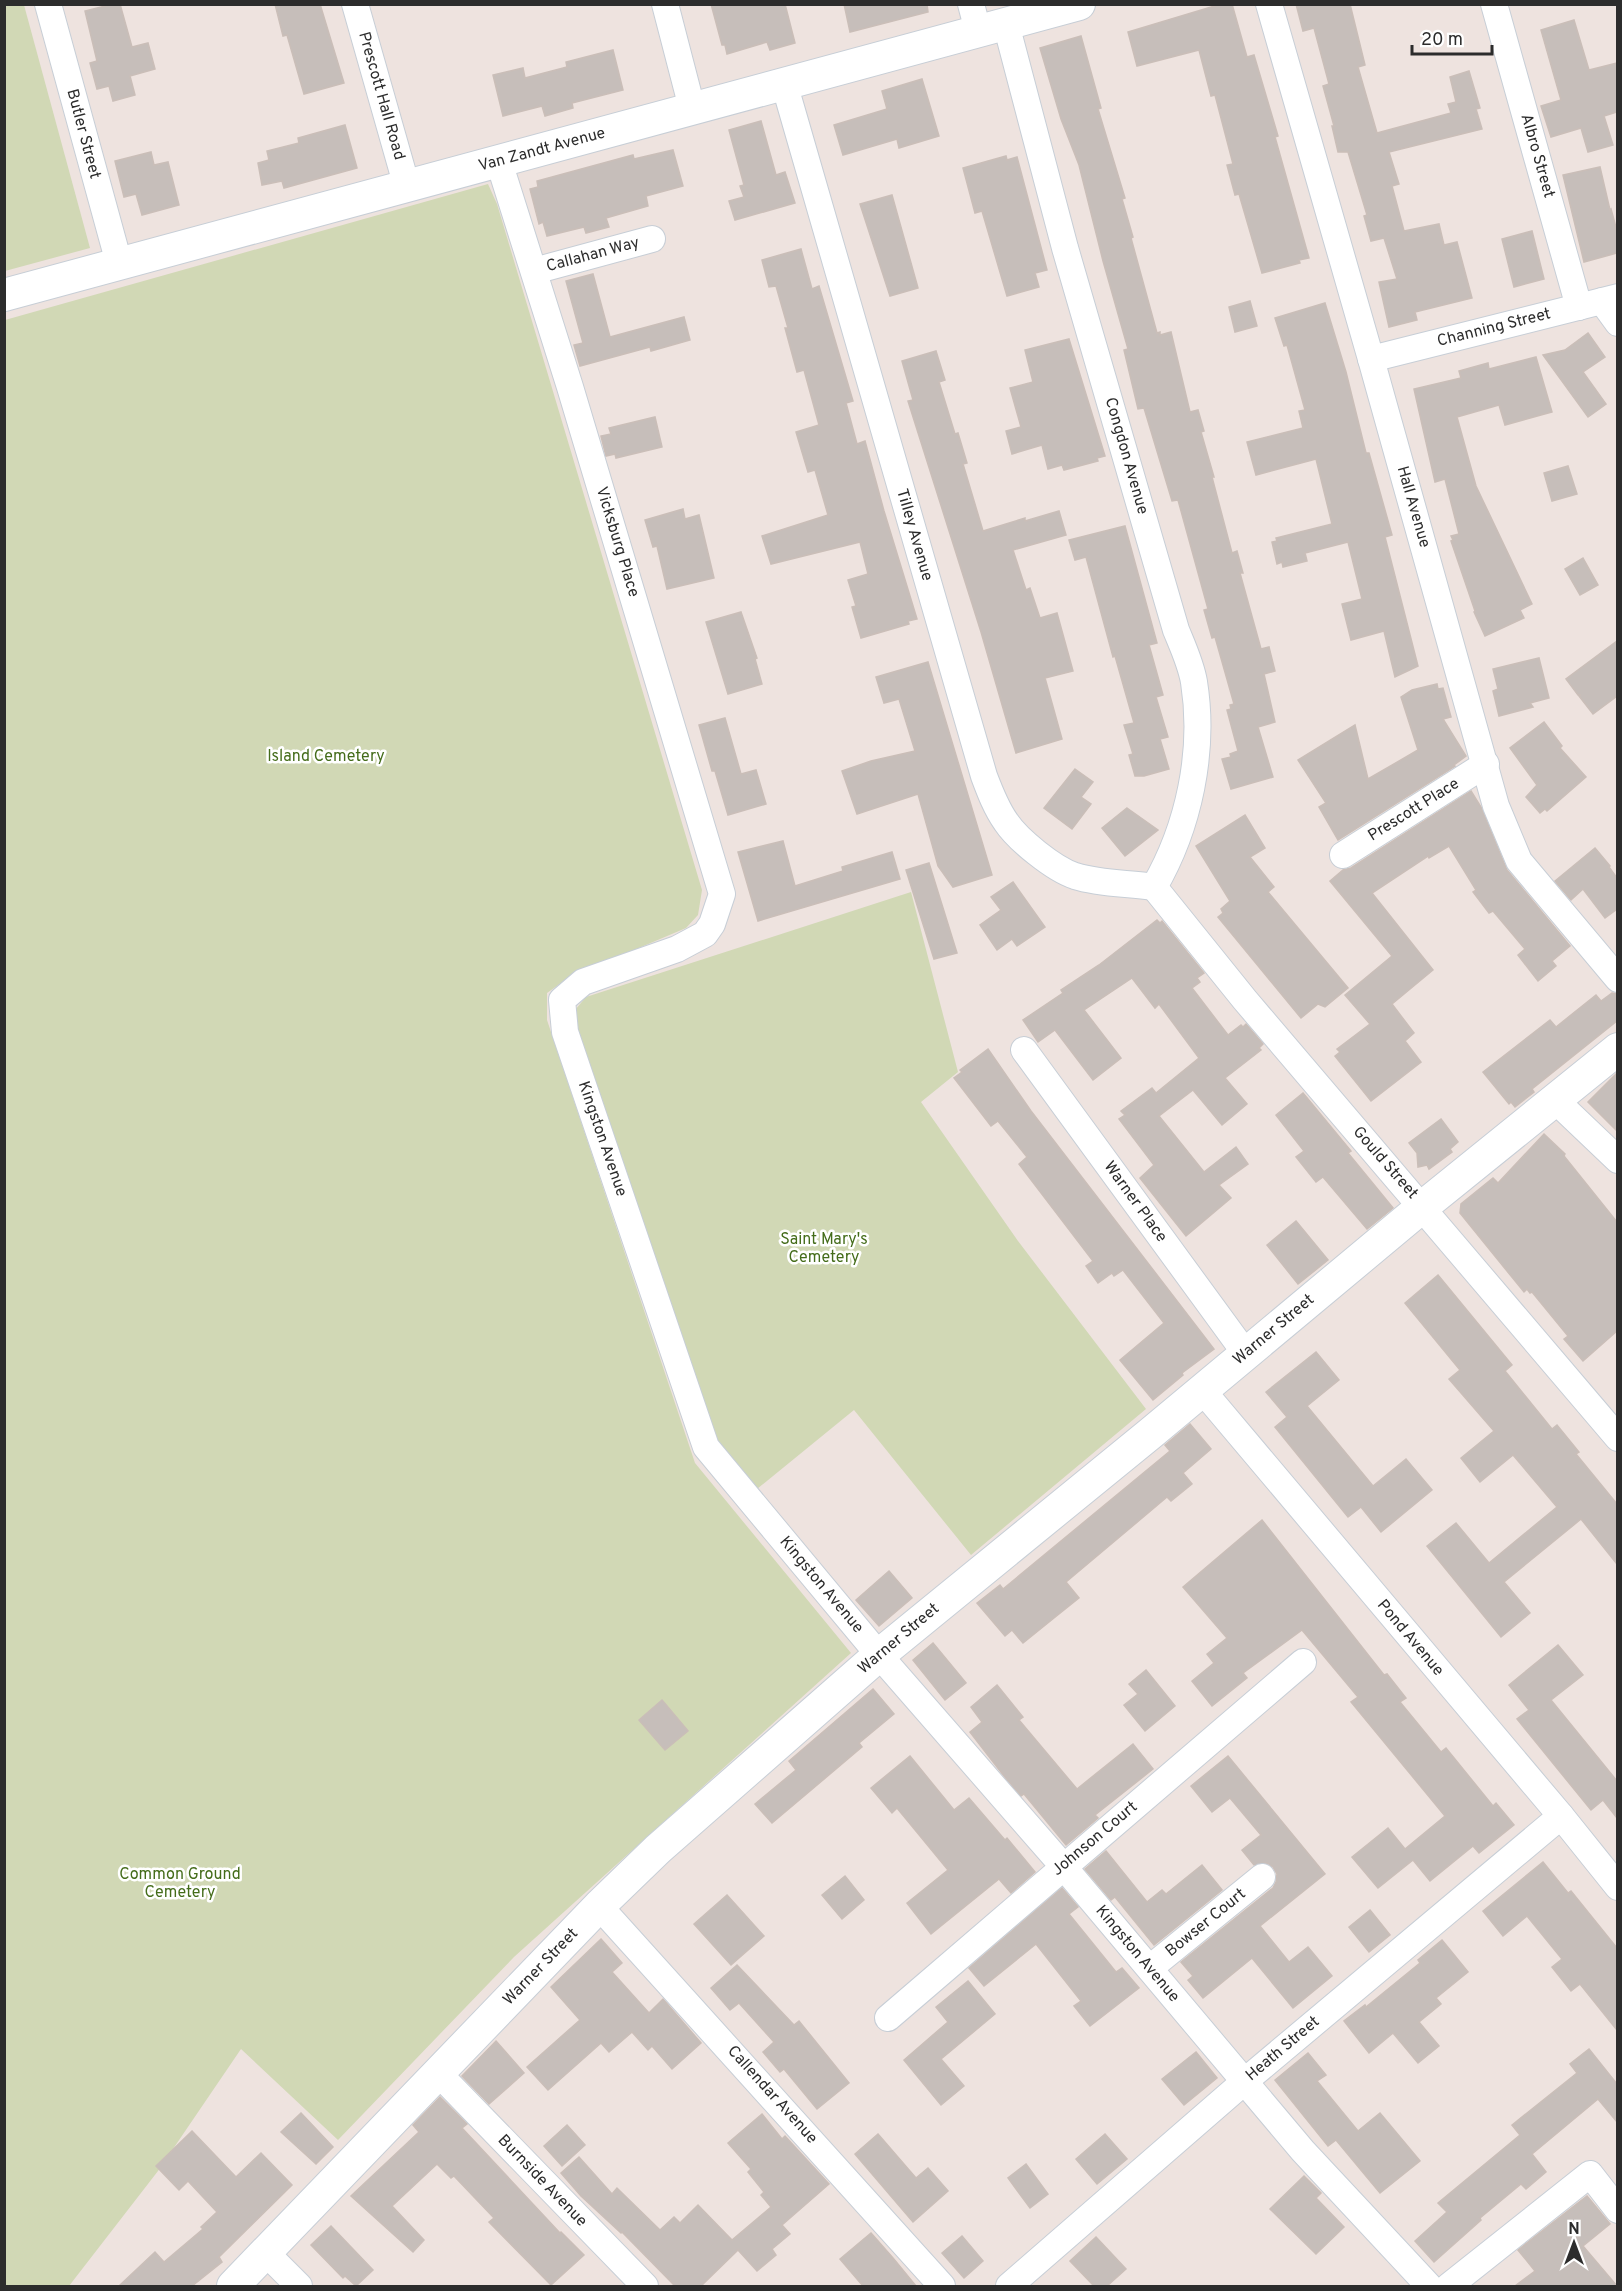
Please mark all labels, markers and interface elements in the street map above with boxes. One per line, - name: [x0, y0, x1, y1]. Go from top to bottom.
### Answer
- scale bar: [1412, 18, 1492, 56]
- text: 20 m: [1421, 29, 1463, 52]
- street label: Prescott Hall Road: [353, 30, 409, 162]
- street label: Butler Street: [61, 87, 105, 181]
- street label: Albro Street: [1515, 112, 1559, 200]
- street label: Van Zandt Avenue: [476, 123, 608, 177]
- street label: Callahan Way: [544, 233, 642, 277]
- street label: Channing Street: [1435, 304, 1553, 352]
- street label: Congdon Avenue: [1100, 395, 1152, 517]
- street label: Hall Avenue: [1392, 464, 1434, 550]
- street label: Vicksburg Place: [591, 484, 643, 600]
- street label: Tilley Avenue: [891, 487, 937, 583]
- park label: Island Cemetery: [267, 747, 385, 767]
- street label: Prescott Place: [1365, 774, 1463, 846]
- street label: Kingston Avenue: [573, 1079, 631, 1199]
- street label: Gould Street: [1348, 1123, 1422, 1203]
- street label: Warner Place: [1099, 1157, 1171, 1247]
- park label: Saint Mary's Cemetery: [780, 1230, 868, 1268]
- street label: Warner Street: [1229, 1290, 1319, 1370]
- street label: Kingston Avenue: [775, 1532, 867, 1638]
- street label: Pond Avenue: [1372, 1596, 1448, 1680]
- street label: Warner Street: [854, 1599, 944, 1679]
- street label: Johnson Court: [1048, 1797, 1142, 1881]
- park label: Common Ground Cemetery: [119, 1865, 241, 1903]
- street label: Bowser Court: [1162, 1884, 1250, 1962]
- street label: Kingston Avenue: [1091, 1901, 1183, 2007]
- street label: Warner Street: [499, 1924, 583, 2010]
- street label: Heath Street: [1242, 2012, 1324, 2086]
- street label: Callendar Avenue: [723, 2042, 821, 2148]
- street label: Burnside Avenue: [493, 2131, 591, 2231]
- north arrow: [1544, 2213, 1604, 2273]
- text: N: [1568, 2220, 1580, 2240]

